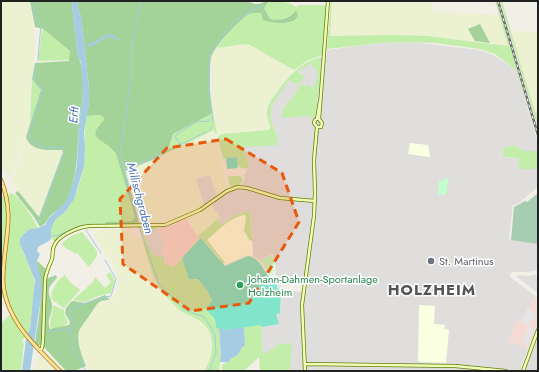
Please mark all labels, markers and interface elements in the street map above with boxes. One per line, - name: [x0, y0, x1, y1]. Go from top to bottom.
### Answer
- water label: Erft: [64, 105, 84, 124]
- water label: Millischgraben: [122, 160, 158, 236]
- place label: St. Martinus: [439, 253, 494, 269]
- marker: St. Martinus: [426, 256, 436, 266]
- place label: Johann-Dahmen-Sportanlage Holzheim: [246, 271, 378, 300]
- district label: HOLZHEIM: [388, 279, 476, 301]
- marker: Johann-Dahmen-Sportanlage Holzheim: [235, 280, 245, 290]

